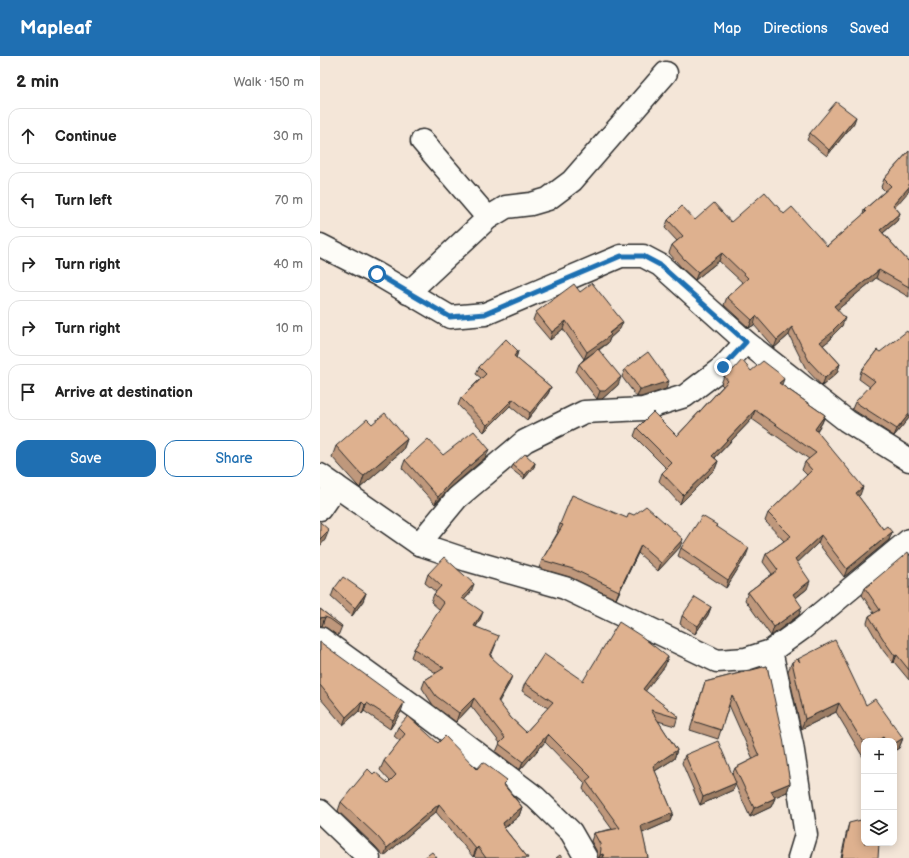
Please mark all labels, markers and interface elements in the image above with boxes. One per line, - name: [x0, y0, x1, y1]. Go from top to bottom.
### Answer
- text: Mapleaf: [20, 17, 92, 40]
- text: Map: [713, 20, 741, 37]
- text: Directions: [763, 20, 828, 37]
- text: Saved: [850, 20, 889, 37]
- text: 2 min: [16, 72, 59, 92]
- text: Walk · 150 m: [233, 74, 304, 90]
- icon: ahead: [17, 125, 39, 147]
- text: Continue: [55, 127, 117, 146]
- text: 30 m: [273, 128, 303, 144]
- icon: left: [17, 189, 39, 211]
- text: Turn left: [55, 191, 112, 210]
- text: 70 m: [275, 192, 303, 208]
- icon: right: [17, 253, 39, 275]
- text: Turn right: [55, 255, 120, 274]
- text: 40 m: [273, 256, 303, 272]
- route start: [368, 265, 386, 283]
- icon: right: [17, 317, 39, 339]
- text: Turn right: [55, 319, 120, 338]
- text: 10 m: [276, 320, 303, 336]
- route end: [714, 358, 732, 376]
- icon: arrive: [17, 381, 39, 403]
- text: Arrive at destination: [55, 383, 193, 402]
- button: Save: [16, 440, 156, 477]
- button: Share: [164, 440, 304, 477]
- map controls: [861, 738, 897, 846]
- button: +: [861, 738, 897, 774]
- button: −: [861, 774, 897, 810]
- button: layers: [861, 810, 897, 846]

